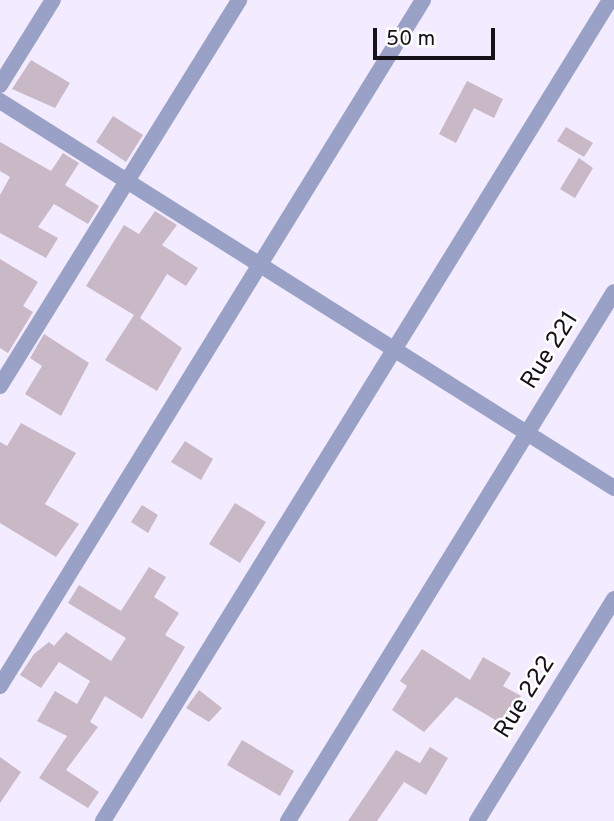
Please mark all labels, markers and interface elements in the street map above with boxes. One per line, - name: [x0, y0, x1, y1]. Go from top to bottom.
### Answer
- scale bar: [376, 14, 498, 58]
- text: 50 m: [386, 26, 435, 53]
- street label: Rue 221: [516, 307, 586, 395]
- street label: Rue 222: [490, 652, 562, 744]

